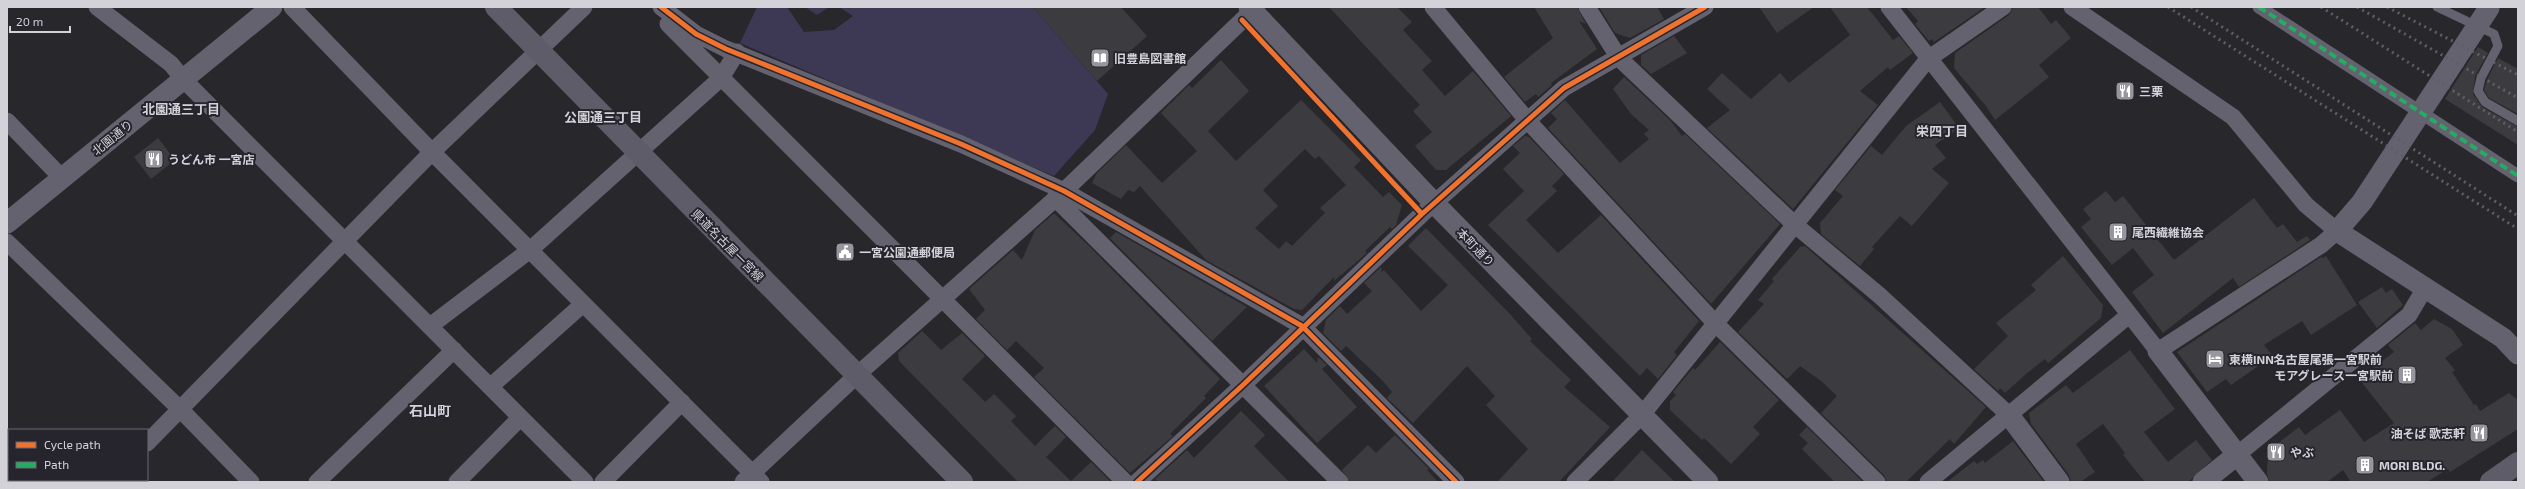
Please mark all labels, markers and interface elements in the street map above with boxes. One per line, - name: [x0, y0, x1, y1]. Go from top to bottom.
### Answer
- scale bar: [10, 8, 70, 34]
- text: 20 m: [16, 14, 43, 28]
- library icon: 旧豊島図書館: [1089, 47, 1111, 69]
- place label: 旧豊島図書館: [1114, 51, 1186, 65]
- restaurant icon: 三栗: [2114, 80, 2136, 102]
- place label: 三栗: [2139, 84, 2163, 98]
- district label: 北園通三丁目: [142, 101, 220, 117]
- district label: 公園通三丁目: [564, 109, 642, 125]
- street label: 北園通り: [89, 116, 135, 158]
- district label: 栄四丁目: [1916, 123, 1968, 139]
- restaurant icon: うどん市 一宮店: [143, 148, 165, 170]
- place label: うどん市 一宮店: [168, 152, 255, 166]
- street label: 県道名古屋一宮線: [689, 206, 767, 284]
- building icon: 尾西繊維協会: [2107, 221, 2129, 243]
- street label: 本町通り: [1454, 225, 1498, 269]
- place label: 尾西繊維協会: [2132, 225, 2204, 239]
- public building icon: 一宮公園通郵便局: [834, 241, 856, 263]
- place label: 一宮公園通郵便局: [859, 245, 955, 259]
- hotel icon: 東横INN名古屋尾張一宮駅前: [2204, 348, 2226, 370]
- place label: 東横INN名古屋尾張一宮駅前: [2229, 352, 2382, 366]
- building icon: モアグレース一宮駅前: [2396, 364, 2418, 386]
- place label: モアグレース一宮駅前: [2274, 368, 2393, 382]
- district label: 石山町: [409, 402, 451, 419]
- restaurant icon: 油そば 歌志軒: [2468, 422, 2490, 444]
- place label: 油そば 歌志軒: [2390, 426, 2465, 440]
- legend: [8, 429, 148, 481]
- text: Cycle path: [44, 437, 101, 451]
- restaurant icon: やぶ: [2265, 441, 2287, 463]
- place label: やぶ: [2290, 445, 2314, 459]
- building icon: MORI BLDG.: [2354, 454, 2376, 476]
- text: Path: [44, 457, 69, 471]
- place label: MORI BLDG.: [2379, 458, 2445, 472]

